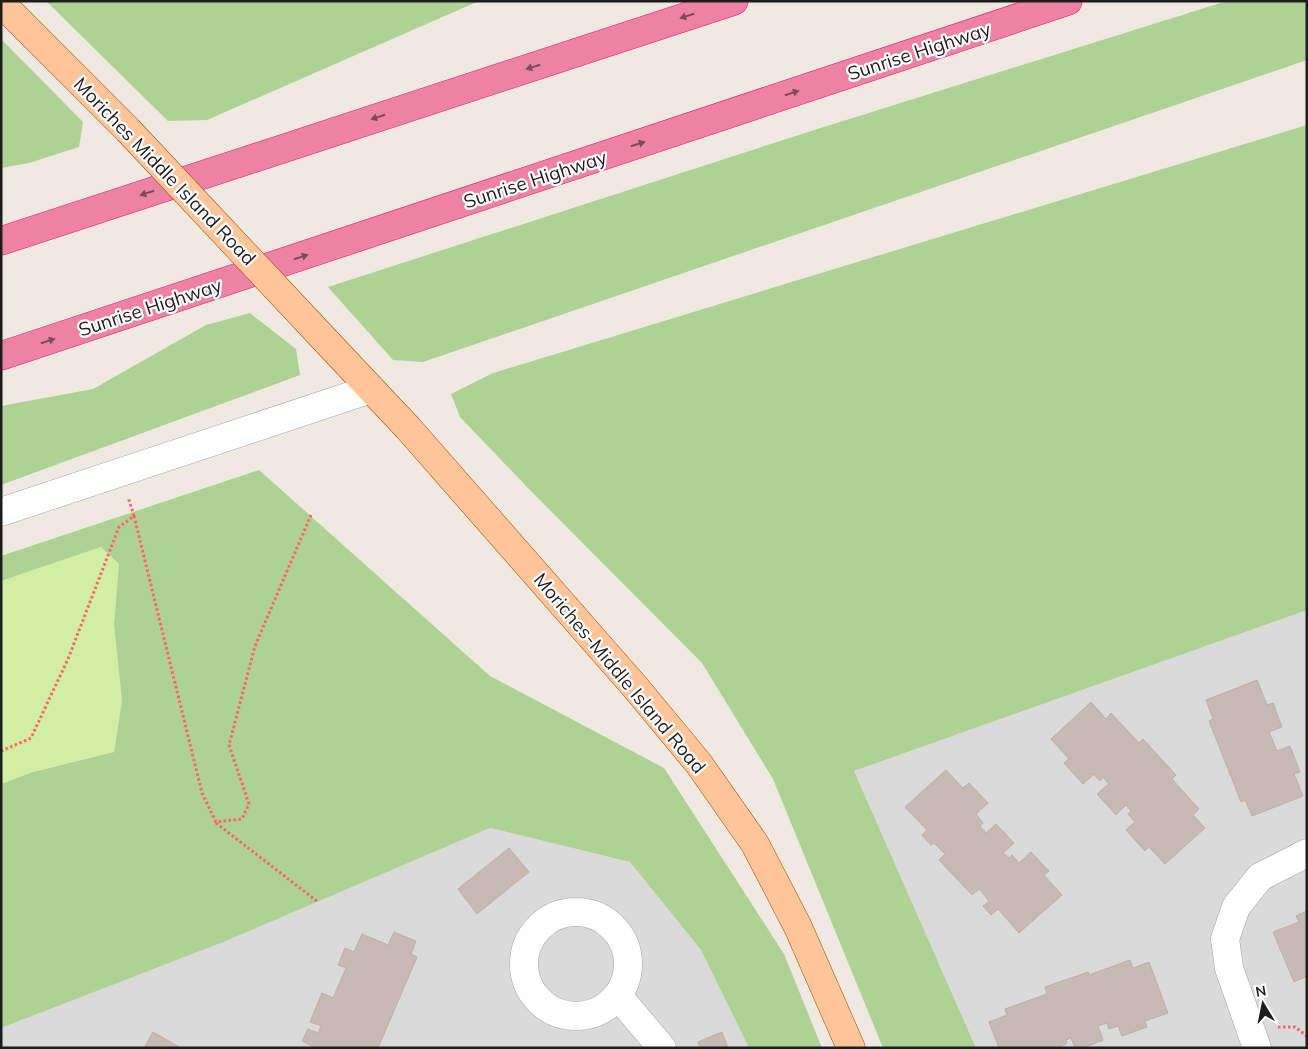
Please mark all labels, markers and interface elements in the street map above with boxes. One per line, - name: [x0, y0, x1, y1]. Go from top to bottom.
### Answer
- one-way arrow: [680, 13, 695, 21]
- street label: Sunrise Highway: [844, 17, 994, 85]
- one-way arrow: [525, 64, 540, 71]
- street label: Moriches Middle Island Road: [69, 72, 261, 270]
- one-way arrow: [785, 89, 800, 96]
- one-way arrow: [371, 114, 386, 122]
- one-way arrow: [631, 140, 646, 148]
- street label: Sunrise Highway: [460, 145, 610, 213]
- one-way arrow: [139, 189, 154, 197]
- one-way arrow: [294, 252, 309, 260]
- street label: Sunrise Highway: [75, 273, 225, 341]
- one-way arrow: [40, 337, 55, 344]
- street label: Moriches-Middle Island Road: [529, 568, 711, 778]
- north arrow: [1238, 979, 1288, 1029]
- text: N: [1254, 981, 1268, 1001]

